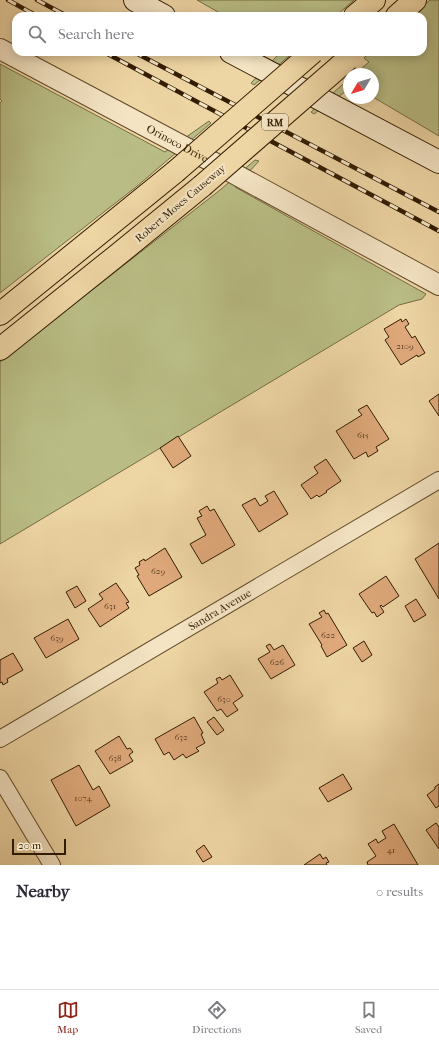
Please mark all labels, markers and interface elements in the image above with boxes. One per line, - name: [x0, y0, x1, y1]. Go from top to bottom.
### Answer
- search box: [12, 12, 427, 56]
- icon: search: [26, 23, 48, 45]
- text: Search here: [58, 25, 134, 43]
- north arrow: [343, 68, 379, 104]
- road number: RM: [262, 114, 288, 130]
- street label: Orinoco Drive: [144, 122, 211, 166]
- street label: Robert Moses Causeway: [133, 161, 229, 245]
- house number: 2109: [396, 341, 414, 351]
- house number: 615: [357, 430, 369, 440]
- house number: 629: [151, 566, 165, 576]
- street label: Sandra Avenue: [186, 586, 254, 633]
- house number: 631: [104, 601, 116, 611]
- house number: 622: [321, 630, 335, 640]
- house number: 639: [50, 633, 64, 643]
- house number: 626: [270, 657, 284, 667]
- house number: 630: [217, 694, 231, 704]
- house number: 632: [174, 732, 188, 742]
- house number: 638: [108, 753, 122, 763]
- house number: 1074: [74, 793, 92, 803]
- scale bar: [12, 837, 66, 856]
- text: 20 m: [18, 839, 41, 852]
- house number: 41: [387, 845, 395, 855]
- text: Nearby: [16, 881, 70, 901]
- text: 0 results: [376, 884, 423, 899]
- tab: Map: [57, 999, 79, 1036]
- tab: Directions: [192, 999, 242, 1036]
- tab: Saved: [355, 999, 382, 1036]

